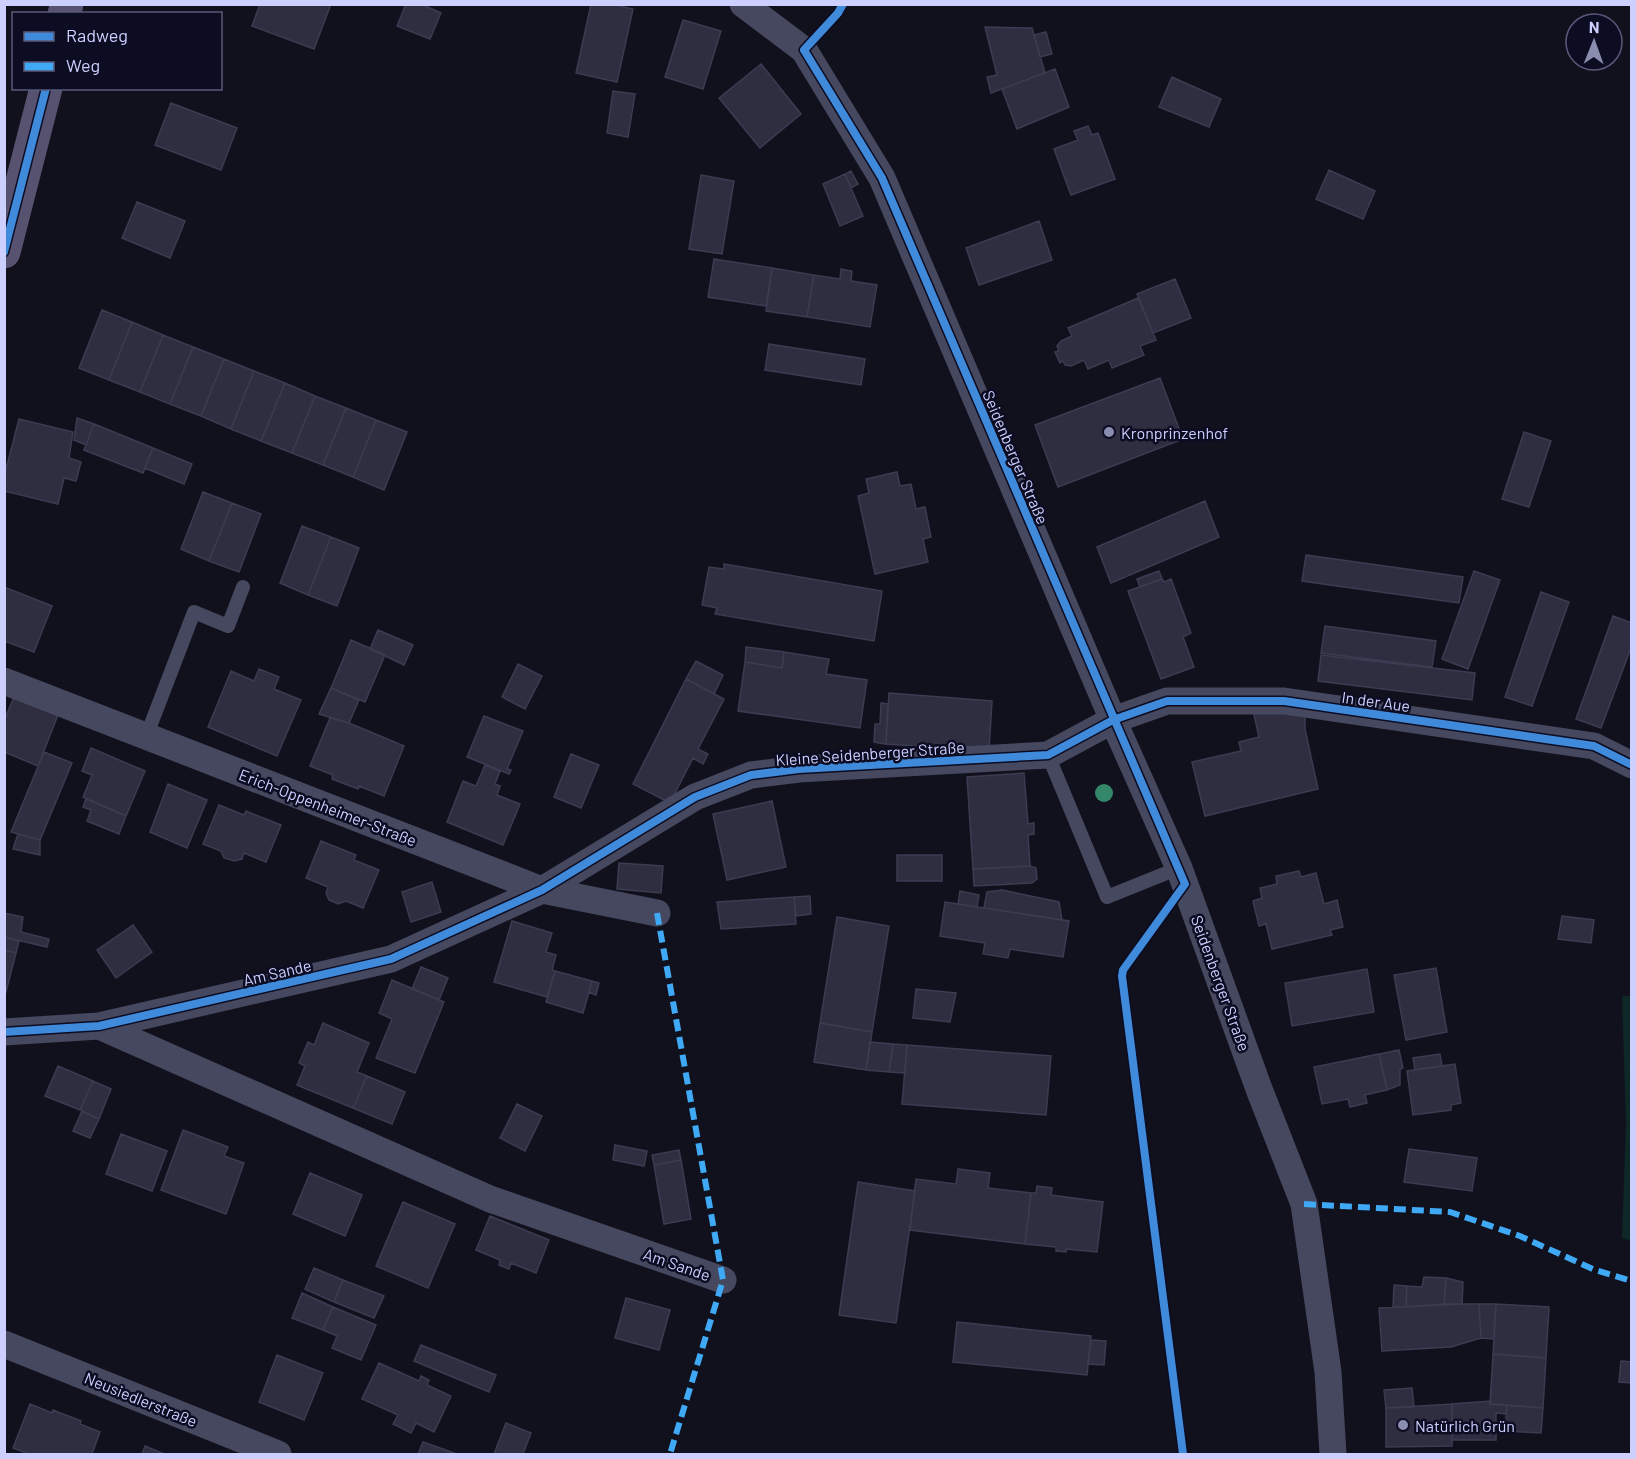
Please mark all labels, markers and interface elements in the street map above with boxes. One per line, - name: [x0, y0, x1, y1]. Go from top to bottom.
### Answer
- legend: [12, 12, 222, 90]
- north arrow: [1564, 12, 1624, 72]
- text: N: [1589, 17, 1600, 36]
- text: Radweg: [66, 24, 128, 46]
- text: Weg: [66, 54, 100, 76]
- street label: Seidenberger Straße: [979, 387, 1053, 527]
- place label: Kronprinzenhof: [1121, 423, 1229, 442]
- marker: Kronprinzenhof: [1102, 425, 1116, 439]
- street label: In der Aue: [1340, 687, 1412, 715]
- street label: Kleine Seidenberger Straße: [775, 737, 965, 769]
- street label: Erich-Oppenheimer-Straße: [236, 764, 420, 850]
- street label: Seidenberger Straße: [1188, 912, 1254, 1054]
- street label: Am Sande: [241, 955, 313, 989]
- street label: Am Sande: [641, 1244, 713, 1284]
- street label: Neusiedlerstraße: [82, 1368, 200, 1430]
- place label: Natürlich Grün: [1415, 1416, 1515, 1435]
- marker: Natürlich Grün: [1396, 1418, 1410, 1432]

